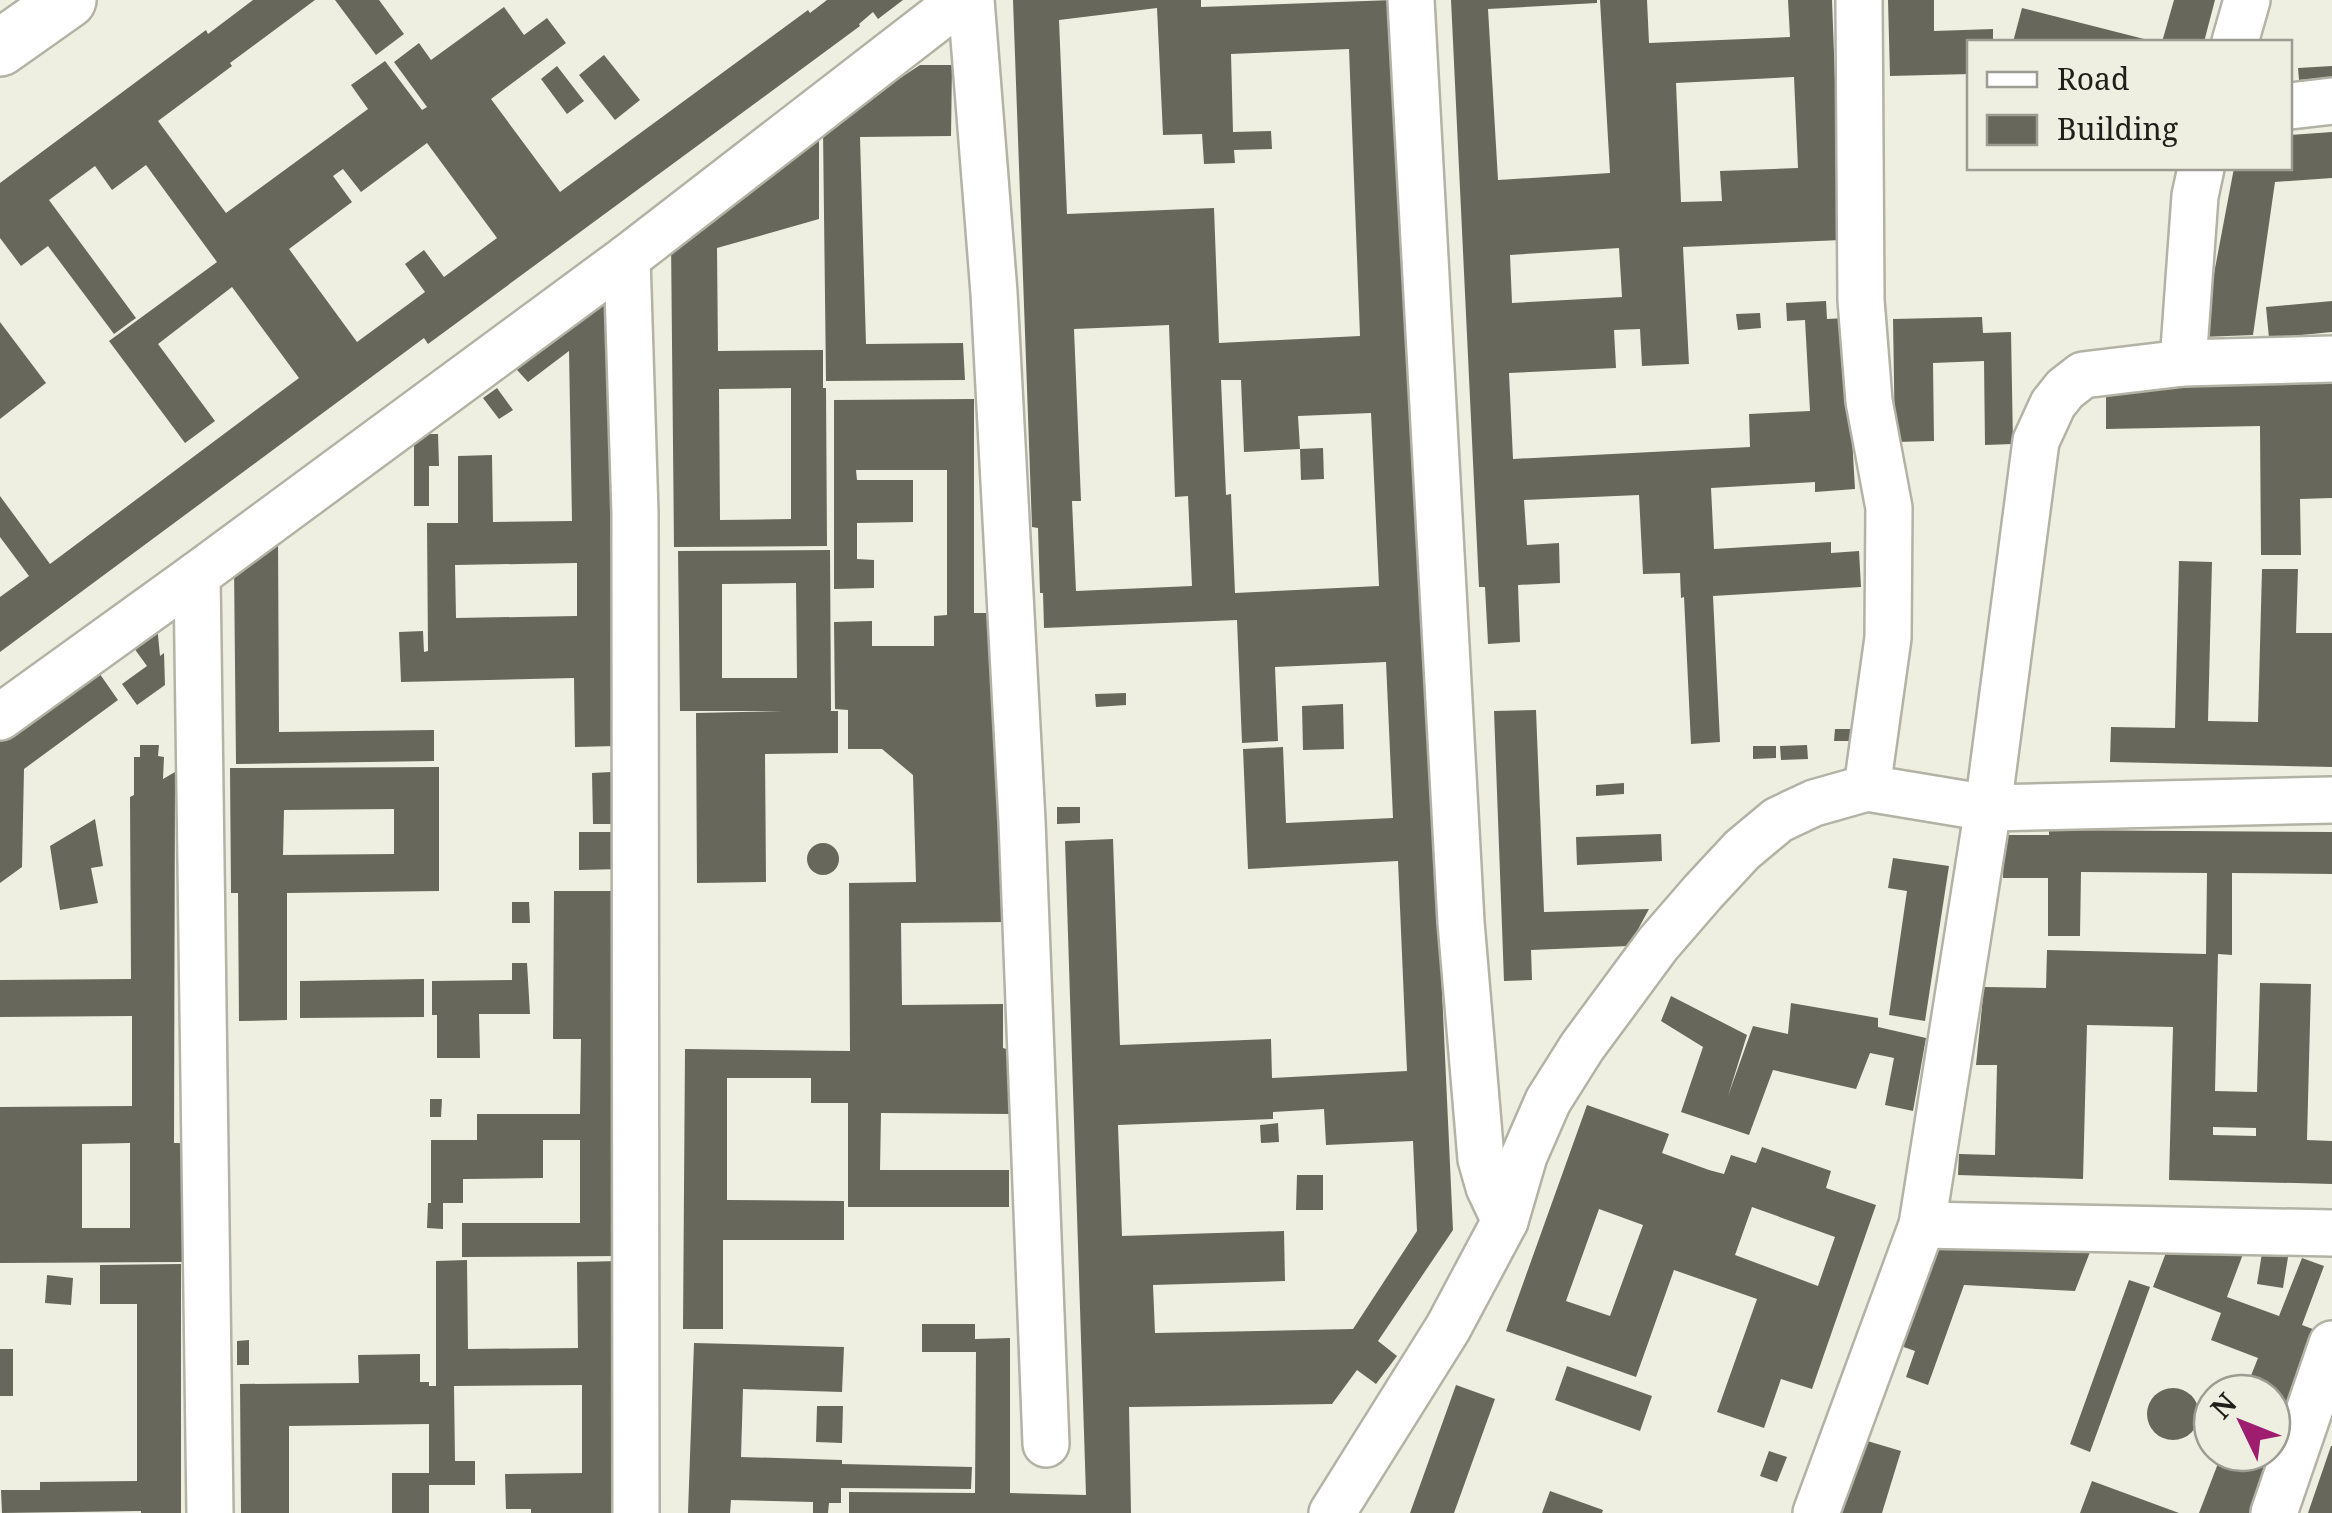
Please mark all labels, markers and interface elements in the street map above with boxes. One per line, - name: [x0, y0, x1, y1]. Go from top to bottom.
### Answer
- legend: [1967, 40, 2292, 170]
- text: Road: [2057, 58, 2129, 99]
- text: Building: [2057, 108, 2178, 149]
- north arrow: [2192, 1373, 2292, 1473]
- text: N: [2202, 1384, 2244, 1426]

